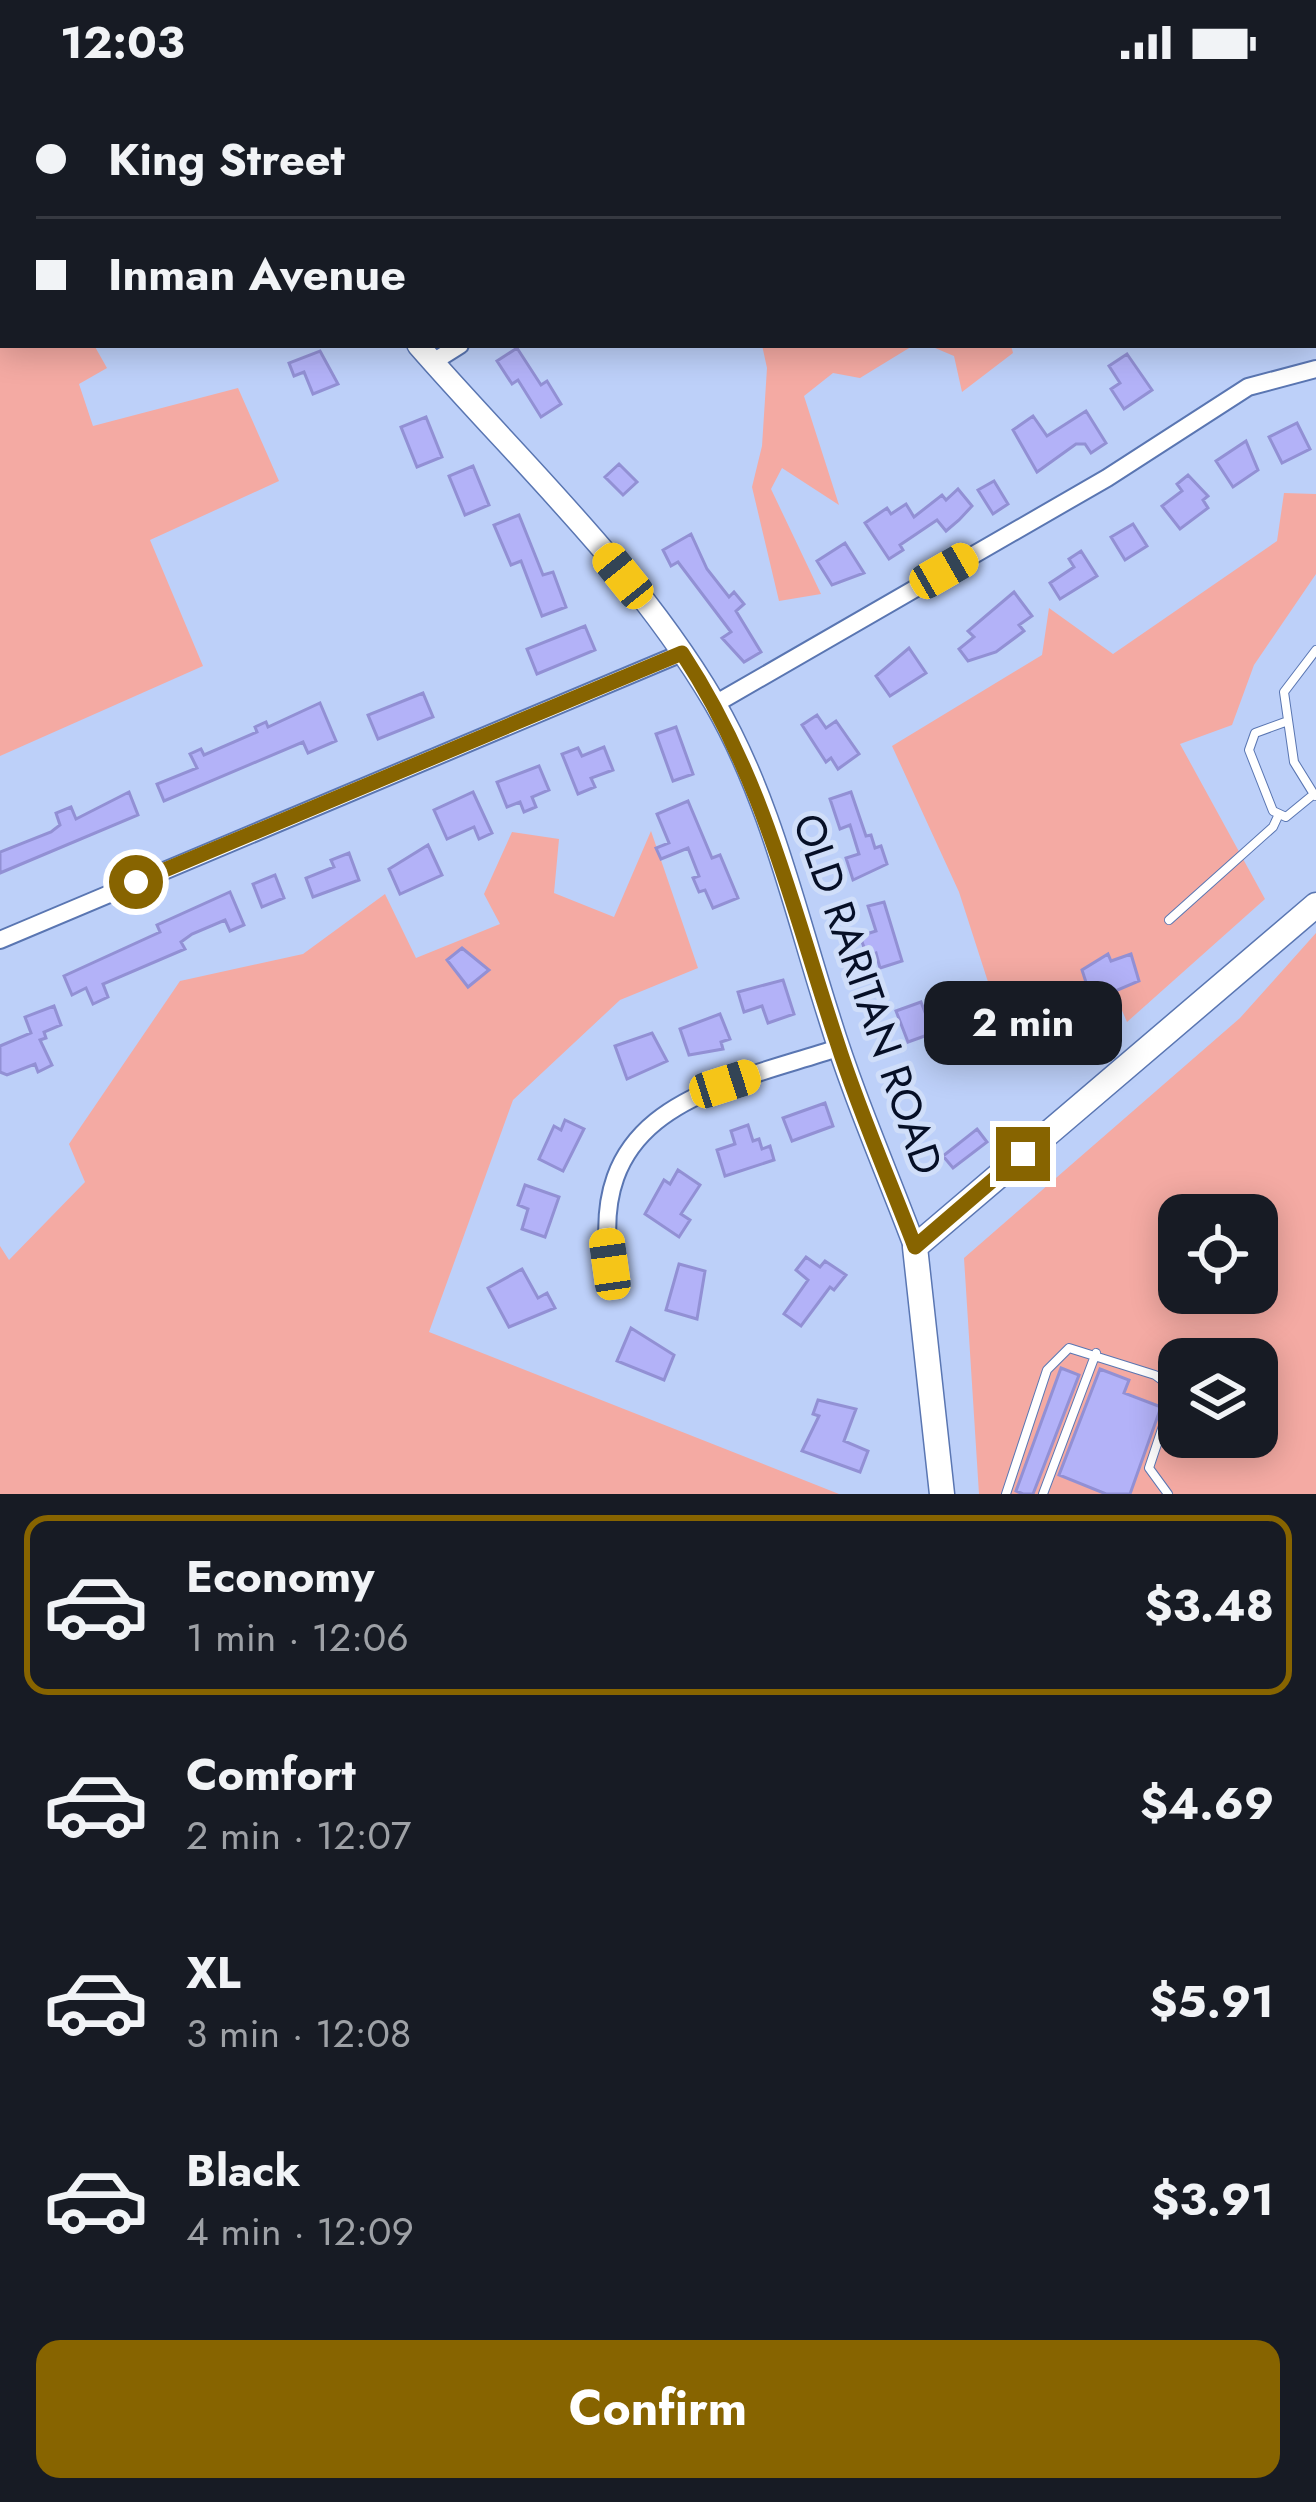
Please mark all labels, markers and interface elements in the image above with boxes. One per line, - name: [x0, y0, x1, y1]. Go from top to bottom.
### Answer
- text: 12:03: [60, 10, 185, 75]
- text: King Street: [108, 127, 345, 192]
- text: Inman Avenue: [108, 242, 406, 307]
- car: [586, 537, 660, 615]
- car: [904, 537, 984, 605]
- street label: OLD RARITAN ROAD: [778, 805, 958, 1183]
- route start: [109, 855, 163, 909]
- callout: 2 min: [924, 980, 1122, 1064]
- text: 2 min: [972, 994, 1074, 1051]
- car: [685, 1056, 765, 1112]
- route end: [996, 1127, 1050, 1181]
- map controls: [1158, 1194, 1278, 1458]
- button: locate: [1158, 1194, 1278, 1314]
- car: [587, 1226, 633, 1302]
- button: layers: [1158, 1338, 1278, 1458]
- text: Economy: [186, 1544, 374, 1609]
- icon: car: [42, 1551, 150, 1659]
- text: $3.48: [1145, 1573, 1274, 1638]
- text: 1 min · 12:06: [186, 1609, 409, 1666]
- text: Comfort: [186, 1742, 356, 1807]
- icon: car: [42, 1749, 150, 1857]
- text: $4.69: [1140, 1771, 1274, 1836]
- text: 2 min · 12:07: [186, 1807, 411, 1864]
- text: XL: [186, 1940, 241, 2005]
- icon: car: [42, 1947, 150, 2055]
- text: $5.91: [1149, 1969, 1274, 2034]
- text: 3 min · 12:08: [186, 2005, 411, 2062]
- text: Black: [186, 2138, 300, 2203]
- icon: car: [42, 2145, 150, 2253]
- text: $3.91: [1151, 2167, 1274, 2232]
- text: 4 min · 12:09: [186, 2203, 414, 2260]
- button: Confirm: [36, 2340, 1280, 2478]

